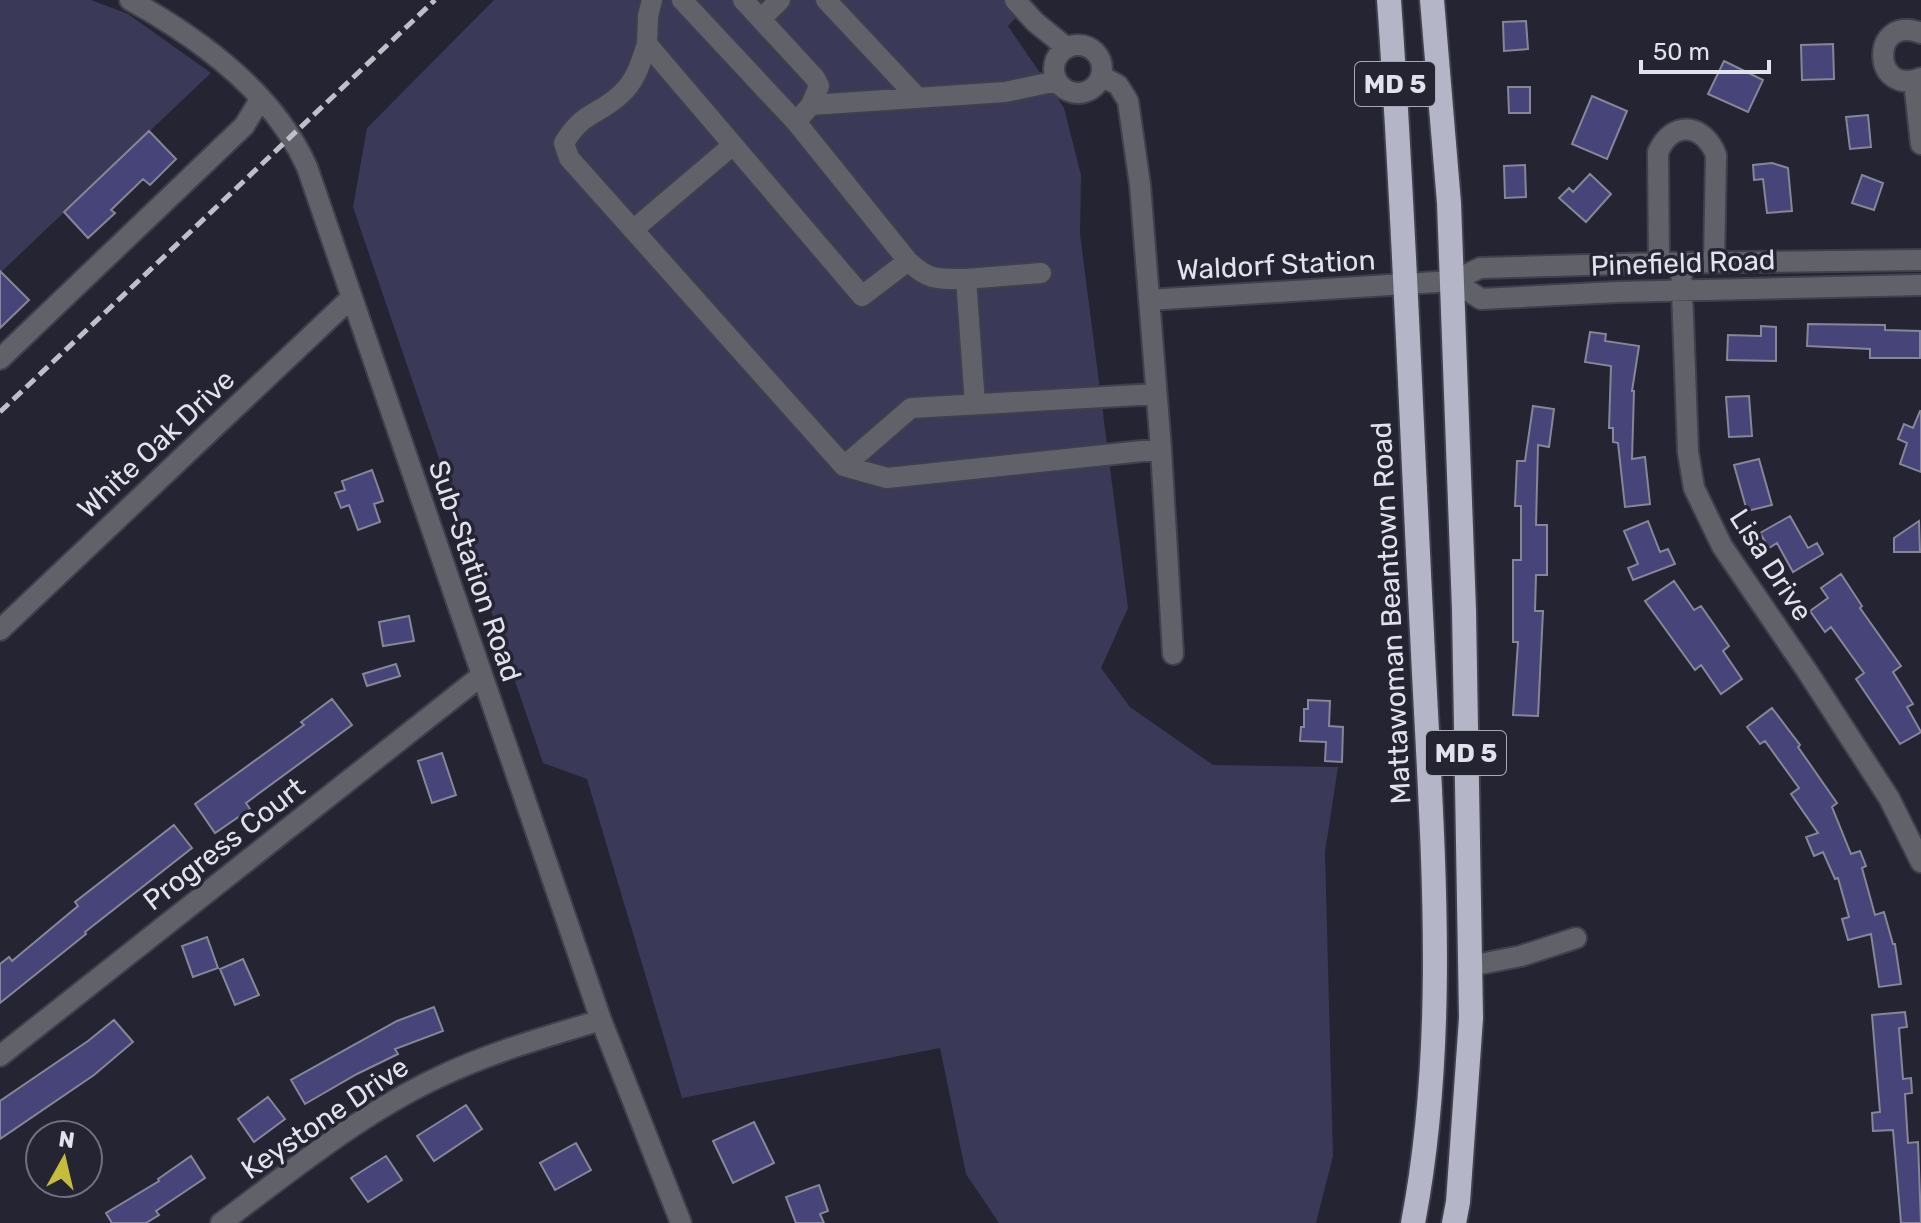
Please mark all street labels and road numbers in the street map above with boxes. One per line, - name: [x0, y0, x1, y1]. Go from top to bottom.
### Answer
- road number: MD 5: [1355, 62, 1435, 106]
- street label: Waldorf Station: [1176, 243, 1376, 287]
- street label: Pinefield Road: [1590, 243, 1776, 283]
- street label: White Oak Drive: [71, 363, 241, 525]
- street label: Mattawoman Beantown Road: [1364, 421, 1418, 805]
- street label: Sub-Station Road: [422, 456, 528, 686]
- street label: Lisa Drive: [1723, 503, 1819, 627]
- road number: MD 5: [1426, 731, 1506, 775]
- street label: Progress Court: [137, 771, 311, 917]
- street label: Keystone Drive: [235, 1050, 415, 1186]

